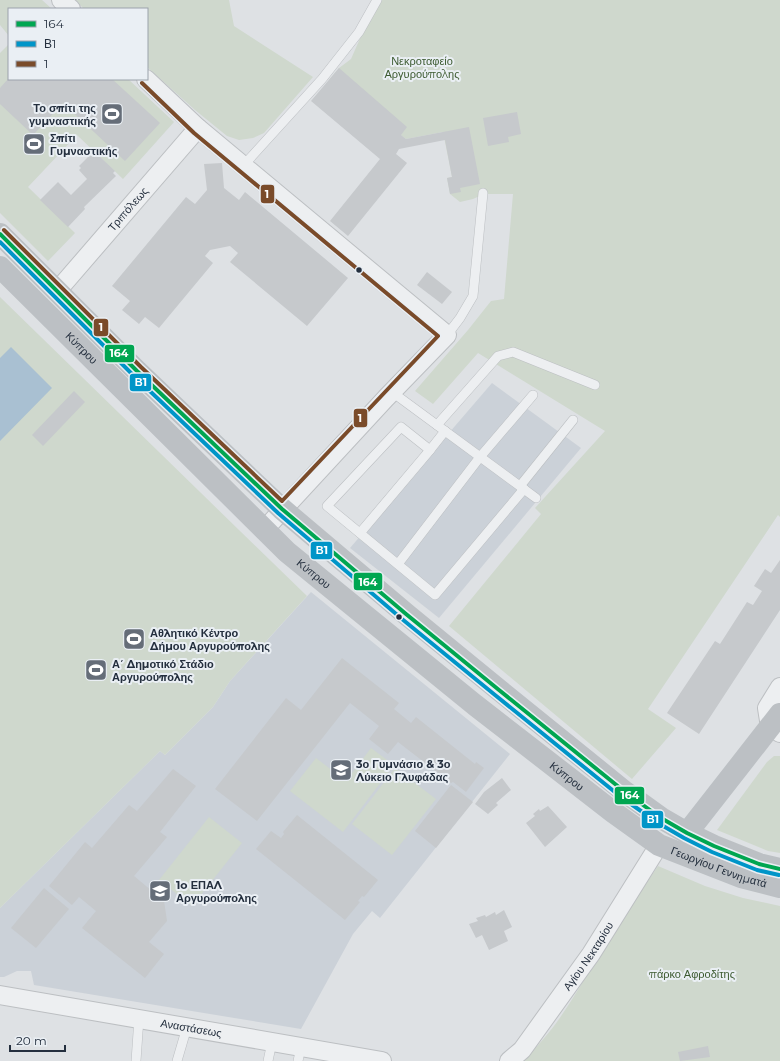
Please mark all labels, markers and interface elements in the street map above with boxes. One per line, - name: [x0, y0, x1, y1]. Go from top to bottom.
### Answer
- legend: [8, 8, 148, 80]
- text: 164: [44, 16, 64, 31]
- text: Β1: [44, 36, 56, 51]
- park label: Νεκροταφείο Αργυρούπολης: [385, 54, 459, 81]
- text: 1: [44, 56, 48, 71]
- place label: Το σπίτι της γυμναστικής: [29, 101, 96, 128]
- sports icon: Το σπίτι της γυμναστικής: [99, 101, 125, 127]
- sports icon: Σπίτι Γυμναστικής: [21, 131, 47, 157]
- place label: Σπίτι Γυμναστικής: [50, 131, 118, 158]
- street label: Τριπόλεως: [105, 184, 151, 234]
- line badge: 1: [260, 184, 275, 204]
- text: 1: [265, 187, 269, 201]
- unlabelled marker: [354, 265, 364, 275]
- line badge: 1: [93, 318, 109, 337]
- text: 1: [99, 320, 103, 334]
- street label: Κύπρου: [63, 329, 101, 367]
- line badge: 164: [104, 344, 135, 363]
- text: 164: [110, 346, 129, 360]
- line badge: Β1: [129, 373, 152, 392]
- text: Β1: [135, 375, 147, 389]
- line badge: 1: [353, 408, 368, 428]
- text: 1: [358, 411, 362, 425]
- line badge: Β1: [310, 541, 333, 560]
- text: Β1: [316, 543, 328, 557]
- street label: Κύπρου: [294, 556, 334, 592]
- line badge: 164: [353, 572, 383, 591]
- text: 164: [359, 575, 378, 589]
- unlabelled marker: [394, 612, 404, 622]
- sports icon: Αθλητικό Κέντρο Δήμου Αργυρούπολης: [121, 626, 147, 652]
- place label: Αθλητικό Κέντρο Δήμου Αργυρούπολης: [149, 626, 270, 653]
- sports icon: Α΄ Δημοτικό Στάδιο Αργυρούπολης: [83, 657, 109, 683]
- place label: Α΄ Δημοτικό Στάδιο Αργυρούπολης: [112, 657, 214, 684]
- school or university icon: 3ο Γυμνάσιο & 3ο Λύκειο Γλυφάδας: [328, 757, 354, 783]
- place label: 3ο Γυμνάσιο & 3ο Λύκειο Γλυφάδας: [355, 757, 451, 784]
- street label: Κύπρου: [547, 758, 587, 794]
- line badge: 164: [614, 786, 645, 805]
- text: 164: [621, 788, 640, 802]
- line badge: Β1: [641, 810, 664, 829]
- text: Β1: [647, 812, 659, 826]
- street label: Γεωργίου Γεννηματά: [669, 843, 769, 891]
- school or university icon: 1o ΕΠΑΛ Αργυρούπολης: [147, 878, 173, 904]
- place label: 1o ΕΠΑΛ Αργυρούπολης: [176, 878, 257, 905]
- street label: Αγίου Νεκταρίου: [560, 919, 616, 993]
- park label: πάρκο Αφροδίτης: [648, 967, 735, 981]
- street label: Αναστάσεως: [159, 1016, 223, 1040]
- scale bar: [10, 1027, 65, 1053]
- text: 20 m: [16, 1033, 47, 1048]

